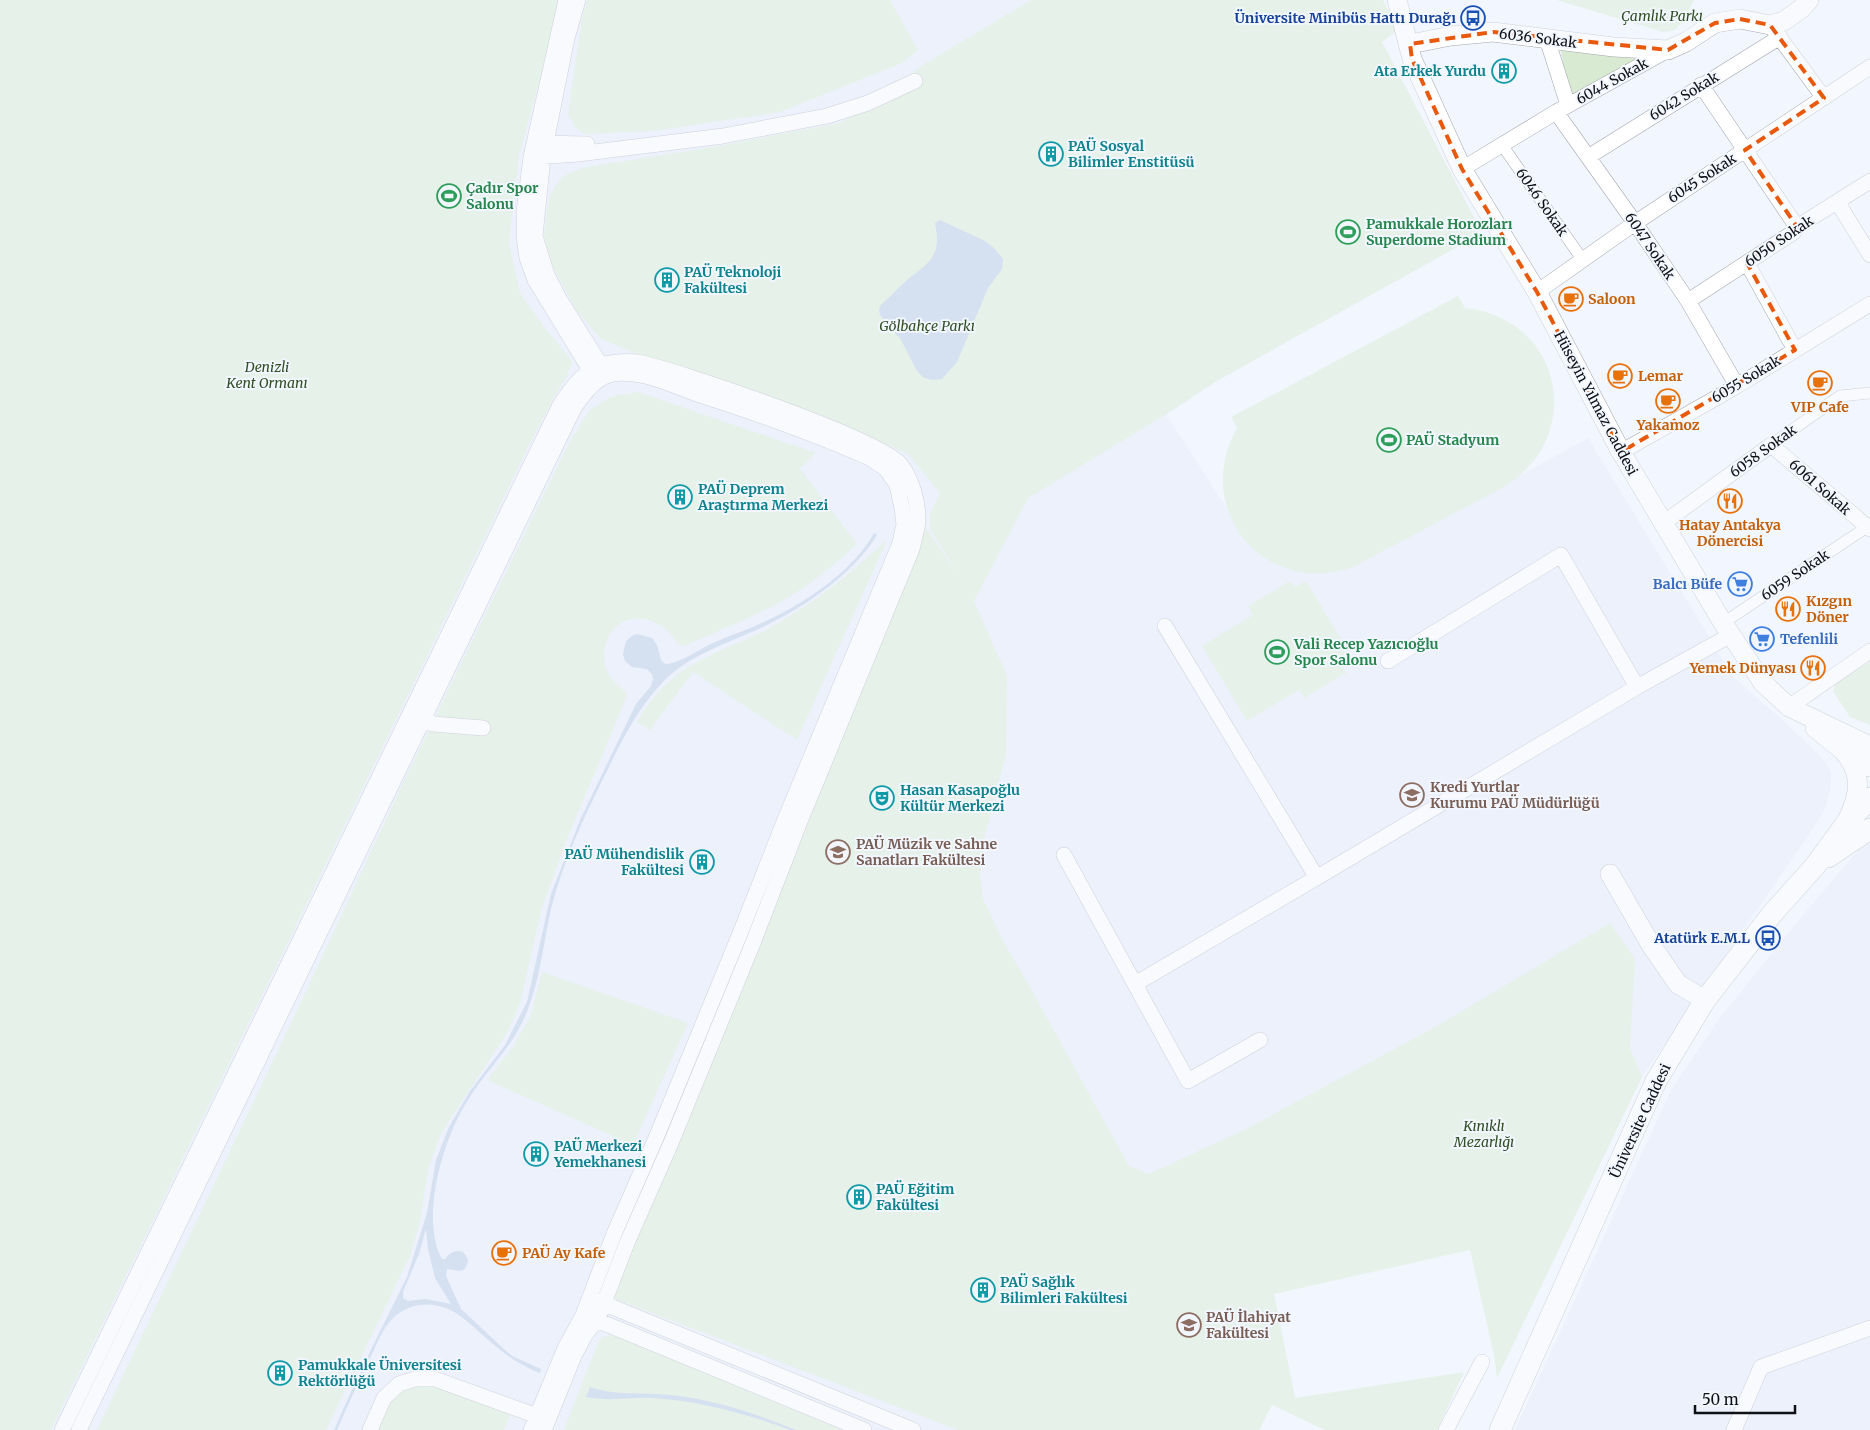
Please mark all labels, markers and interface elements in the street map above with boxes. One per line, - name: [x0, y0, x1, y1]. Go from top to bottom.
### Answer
- bus stop icon: Üniversite Minibüs Hattı Durağı: [1460, 5, 1486, 31]
- park label: Çamlık Parkı: [1621, 7, 1703, 25]
- place label: Üniversite Minibüs Hattı Durağı: [1235, 9, 1456, 27]
- street label: 6036 Sokak: [1498, 24, 1578, 52]
- street label: 6044 Sokak: [1573, 54, 1651, 108]
- building icon: Ata Erkek Yurdu: [1491, 58, 1517, 84]
- place label: Ata Erkek Yurdu: [1373, 62, 1486, 80]
- street label: 6042 Sokak: [1646, 67, 1722, 124]
- place label: PAÜ Sosyal Bilimler Enstitüsü: [1068, 137, 1195, 171]
- building icon: PAÜ Sosyal Bilimler Enstitüsü: [1038, 141, 1064, 167]
- street label: 6045 Sokak: [1664, 149, 1740, 207]
- street label: 6046 Sokak: [1512, 164, 1572, 240]
- place label: Çadır Spor Salonu: [466, 179, 539, 213]
- sports icon: Çadır Spor Salonu: [436, 183, 462, 209]
- street label: 6047 Sokak: [1621, 209, 1679, 283]
- street label: 6050 Sokak: [1741, 211, 1817, 271]
- place label: Pamukkale Horozları Superdome Stadium: [1366, 215, 1513, 249]
- sports icon: Pamukkale Horozları Superdome Stadium: [1335, 219, 1361, 245]
- place label: PAÜ Teknoloji Fakültesi: [684, 263, 782, 297]
- building icon: PAÜ Teknoloji Fakültesi: [654, 267, 680, 293]
- cafe icon: Saloon: [1558, 286, 1584, 312]
- place label: Saloon: [1588, 290, 1636, 308]
- park label: Gölbahçe Parkı: [879, 317, 975, 335]
- street label: Hüseyin Yılmaz Caddesi: [1550, 328, 1642, 479]
- street label: 6055 Sokak: [1708, 351, 1784, 407]
- park label: Denizli Kent Ormanı: [225, 358, 308, 392]
- cafe icon: Lemar: [1607, 363, 1633, 389]
- place label: Lemar: [1638, 367, 1684, 385]
- cafe icon: VIP Cafe: [1807, 370, 1833, 396]
- cafe icon: Yakamoz: [1655, 388, 1681, 414]
- place label: VIP Cafe: [1790, 398, 1849, 416]
- place label: Yakamoz: [1636, 416, 1700, 434]
- street label: 6058 Sokak: [1726, 421, 1800, 481]
- sports icon: PAÜ Stadyum: [1376, 427, 1402, 453]
- place label: PAÜ Stadyum: [1406, 431, 1499, 449]
- street label: 6061 Sokak: [1785, 455, 1855, 519]
- place label: PAÜ Deprem Araştırma Merkezi: [697, 480, 829, 514]
- building icon: PAÜ Deprem Araştırma Merkezi: [667, 484, 693, 510]
- restaurant icon: Hatay Antakya Dönercisi: [1717, 488, 1743, 514]
- place label: Hatay Antakya Dönercisi: [1679, 516, 1781, 550]
- street label: 6059 Sokak: [1757, 546, 1833, 604]
- supermarket icon: Balcı Büfe: [1727, 571, 1753, 597]
- place label: Balcı Büfe: [1653, 575, 1722, 593]
- place label: Kızgın Döner: [1806, 592, 1852, 626]
- restaurant icon: Kızgın Döner: [1775, 596, 1801, 622]
- supermarket icon: Tefenlili: [1749, 626, 1775, 652]
- place label: Tefenlili: [1780, 630, 1838, 648]
- place label: Vali Recep Yazıcıoğlu Spor Salonu: [1293, 635, 1439, 669]
- sports icon: Vali Recep Yazıcıoğlu Spor Salonu: [1264, 639, 1290, 665]
- restaurant icon: Yemek Dünyası: [1800, 655, 1826, 681]
- place label: Yemek Dünyası: [1689, 659, 1796, 677]
- place label: Kredi Yurtlar Kurumu PAÜ Müdürlüğü: [1430, 778, 1600, 812]
- place label: Hasan Kasapoğlu Kültür Merkezi: [900, 781, 1020, 815]
- school or university icon: Kredi Yurtlar Kurumu PAÜ Müdürlüğü: [1399, 782, 1425, 808]
- theatre icon: Hasan Kasapoğlu Kültür Merkezi: [869, 785, 895, 811]
- place label: PAÜ Müzik ve Sahne Sanatları Fakültesi: [856, 835, 998, 869]
- school or university icon: PAÜ Müzik ve Sahne Sanatları Fakültesi: [825, 839, 851, 865]
- place label: PAÜ Mühendislik Fakültesi: [564, 845, 685, 879]
- building icon: PAÜ Mühendislik Fakültesi: [689, 849, 715, 875]
- bus stop icon: Atatürk E.M.L: [1755, 925, 1781, 951]
- place label: Atatürk E.M.L: [1653, 929, 1750, 947]
- street label: Üniversite Caddesi: [1606, 1060, 1675, 1181]
- park label: Kınıklı Mezarlığı: [1453, 1117, 1514, 1151]
- place label: PAÜ Merkezi Yemekhanesi: [553, 1137, 646, 1171]
- building icon: PAÜ Merkezi Yemekhanesi: [523, 1141, 549, 1167]
- place label: PAÜ Eğitim Fakültesi: [876, 1180, 954, 1214]
- building icon: PAÜ Eğitim Fakültesi: [846, 1184, 872, 1210]
- cafe icon: PAÜ Ay Kafe: [491, 1240, 517, 1266]
- place label: PAÜ Ay Kafe: [522, 1244, 606, 1262]
- place label: PAÜ Sağlık Bilimleri Fakültesi: [1000, 1273, 1128, 1307]
- building icon: PAÜ Sağlık Bilimleri Fakültesi: [970, 1277, 996, 1303]
- place label: PAÜ İlahiyat Fakültesi: [1206, 1308, 1291, 1342]
- school or university icon: PAÜ İlahiyat Fakültesi: [1176, 1312, 1202, 1338]
- place label: Pamukkale Üniversitesi Rektörlüğü: [298, 1356, 462, 1390]
- building icon: Pamukkale Üniversitesi Rektörlüğü: [267, 1360, 293, 1386]
- scale bar: [1695, 1382, 1795, 1414]
- text: 50 m: [1702, 1390, 1739, 1409]

